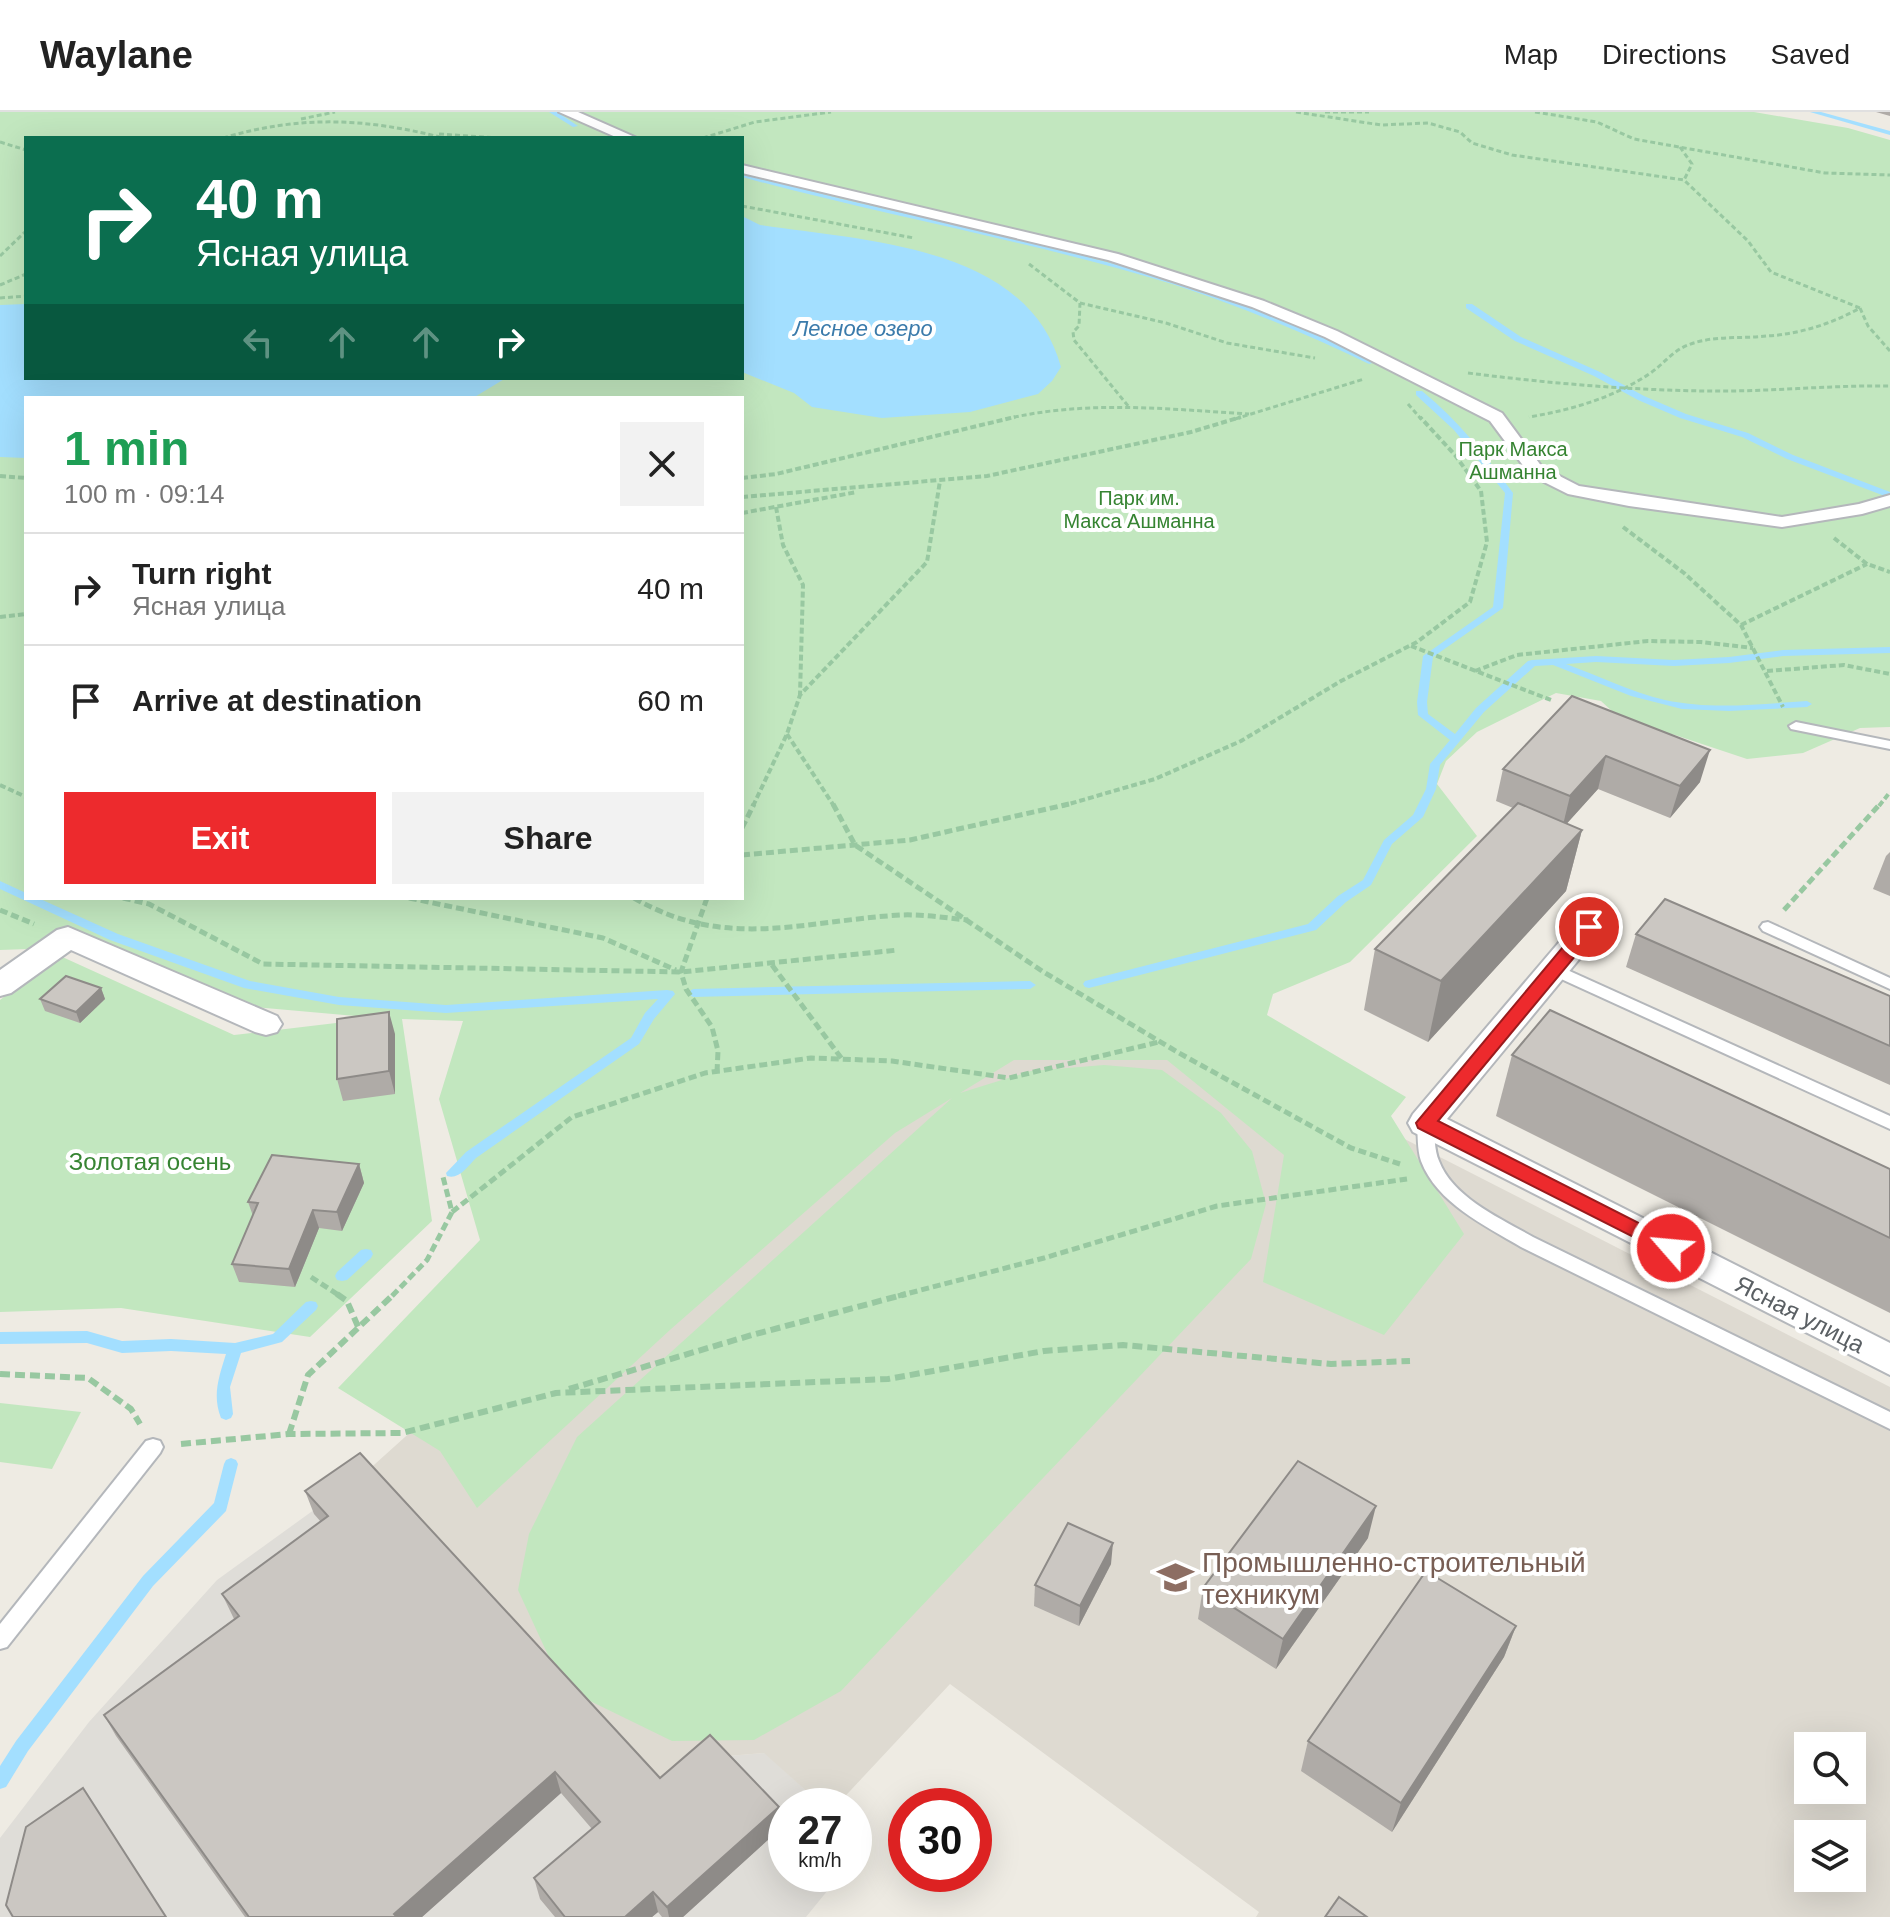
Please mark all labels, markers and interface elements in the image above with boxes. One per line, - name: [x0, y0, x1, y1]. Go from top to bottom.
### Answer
- text: Waylane: [40, 34, 193, 76]
- text: Map: [1504, 39, 1558, 70]
- text: Directions: [1602, 39, 1727, 70]
- text: Saved: [1771, 39, 1850, 70]
- text: 40 m: [196, 167, 324, 230]
- icon: right: [64, 168, 168, 272]
- text: Ясная улица: [196, 233, 408, 274]
- water label: Лесное озеро: [791, 316, 933, 341]
- icon: left: [236, 320, 280, 364]
- icon: ahead: [320, 320, 364, 364]
- icon: ahead: [404, 320, 448, 364]
- icon: right: [488, 320, 532, 364]
- text: 1 min: [64, 422, 189, 475]
- button: close: [620, 422, 704, 506]
- park label: Парк Макса Ашманна: [1458, 438, 1568, 483]
- text: 100 m · 09:14: [64, 479, 224, 509]
- park label: Парк им. Макса Ашманна: [1063, 487, 1215, 532]
- text: Turn right: [132, 557, 271, 590]
- icon: right: [64, 567, 108, 611]
- text: 40 m: [637, 572, 704, 605]
- text: Ясная улица: [132, 591, 285, 621]
- icon: arrive: [64, 679, 108, 723]
- text: Arrive at destination: [132, 684, 422, 717]
- text: 60 m: [637, 684, 704, 717]
- button: Exit: [64, 792, 376, 884]
- button: Share: [392, 792, 704, 884]
- pin: [1555, 893, 1623, 961]
- icon: arrive: [1567, 905, 1611, 949]
- park label: Золотая осень: [69, 1148, 231, 1175]
- position arrow: [1629, 1206, 1713, 1290]
- street label: Ясная улица: [1731, 1270, 1870, 1358]
- place label: Промышленно-строительный техникум: [1202, 1547, 1586, 1610]
- school or university icon: Промышленно-строительный техникум: [1157, 1559, 1195, 1597]
- map controls: [1794, 1732, 1866, 1892]
- button: search: [1794, 1732, 1866, 1804]
- speed limit sign: 30: [888, 1788, 992, 1892]
- text: 27: [798, 1808, 842, 1852]
- button: layers: [1794, 1820, 1866, 1892]
- text: km/h: [798, 1849, 842, 1871]

